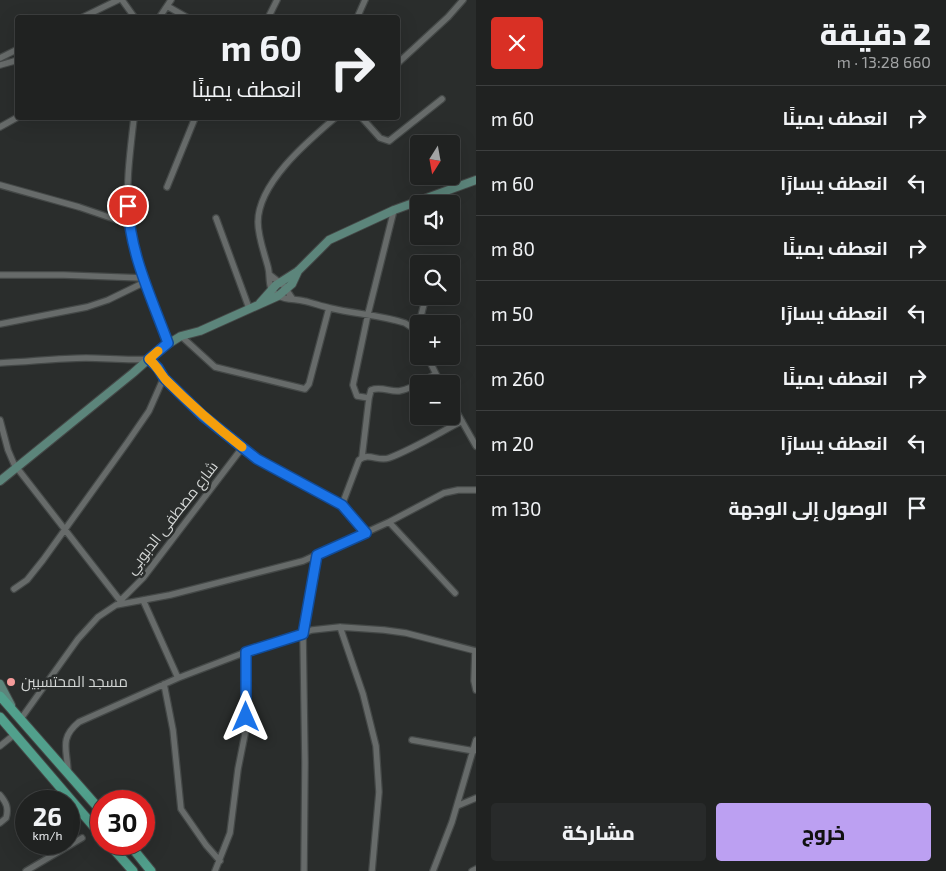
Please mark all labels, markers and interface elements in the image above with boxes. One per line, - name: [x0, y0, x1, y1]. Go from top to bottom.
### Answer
- text: 2 دقيقة: [820, 15, 931, 51]
- button: close: [491, 17, 543, 69]
- text: 60 m: [221, 26, 302, 68]
- icon: right: [320, 35, 385, 100]
- text: 660 m · 13:28: [837, 52, 931, 71]
- text: انعطف يمينًا: [191, 75, 302, 101]
- icon: right: [903, 104, 931, 132]
- text: انعطف يمينًا: [783, 106, 888, 129]
- text: 60 m: [491, 107, 534, 130]
- north arrow: [410, 135, 460, 185]
- map controls: [410, 135, 460, 425]
- icon: left: [903, 169, 931, 197]
- text: انعطف يسارًا: [780, 171, 888, 194]
- text: 60 m: [491, 172, 534, 195]
- pin: [107, 185, 149, 227]
- icon: arrive: [114, 192, 142, 220]
- button: sound: [410, 195, 460, 245]
- icon: right: [903, 234, 931, 262]
- text: انعطف يمينًا: [783, 236, 888, 259]
- text: 80 m: [491, 237, 535, 260]
- button: search: [410, 255, 460, 305]
- icon: left: [903, 299, 931, 327]
- text: انعطف يسارًا: [780, 301, 888, 324]
- text: 50 m: [491, 302, 534, 325]
- button: +: [410, 315, 460, 365]
- icon: right: [903, 364, 931, 392]
- text: انعطف يمينًا: [783, 366, 888, 389]
- text: 260 m: [491, 367, 545, 390]
- button: −: [410, 375, 460, 425]
- icon: left: [903, 429, 931, 457]
- text: انعطف يسارًا: [780, 431, 888, 454]
- text: 20 m: [491, 432, 534, 455]
- street label: شارع مصطفى الدبوبي: [122, 457, 224, 580]
- icon: arrive: [903, 494, 931, 522]
- text: الوصول إلى الوجهة: [728, 496, 888, 519]
- text: 130 m: [491, 497, 542, 520]
- place label: مسجد المحتسبين: [21, 672, 128, 692]
- marker: مسجد المحتسبين: [5, 676, 17, 688]
- position arrow: [219, 690, 271, 742]
- speed limit sign: 30: [90, 790, 155, 855]
- text: 26: [33, 801, 62, 831]
- button: مشاركة: [491, 803, 706, 861]
- button: خروج: [716, 803, 931, 861]
- text: km/h: [33, 828, 62, 842]

